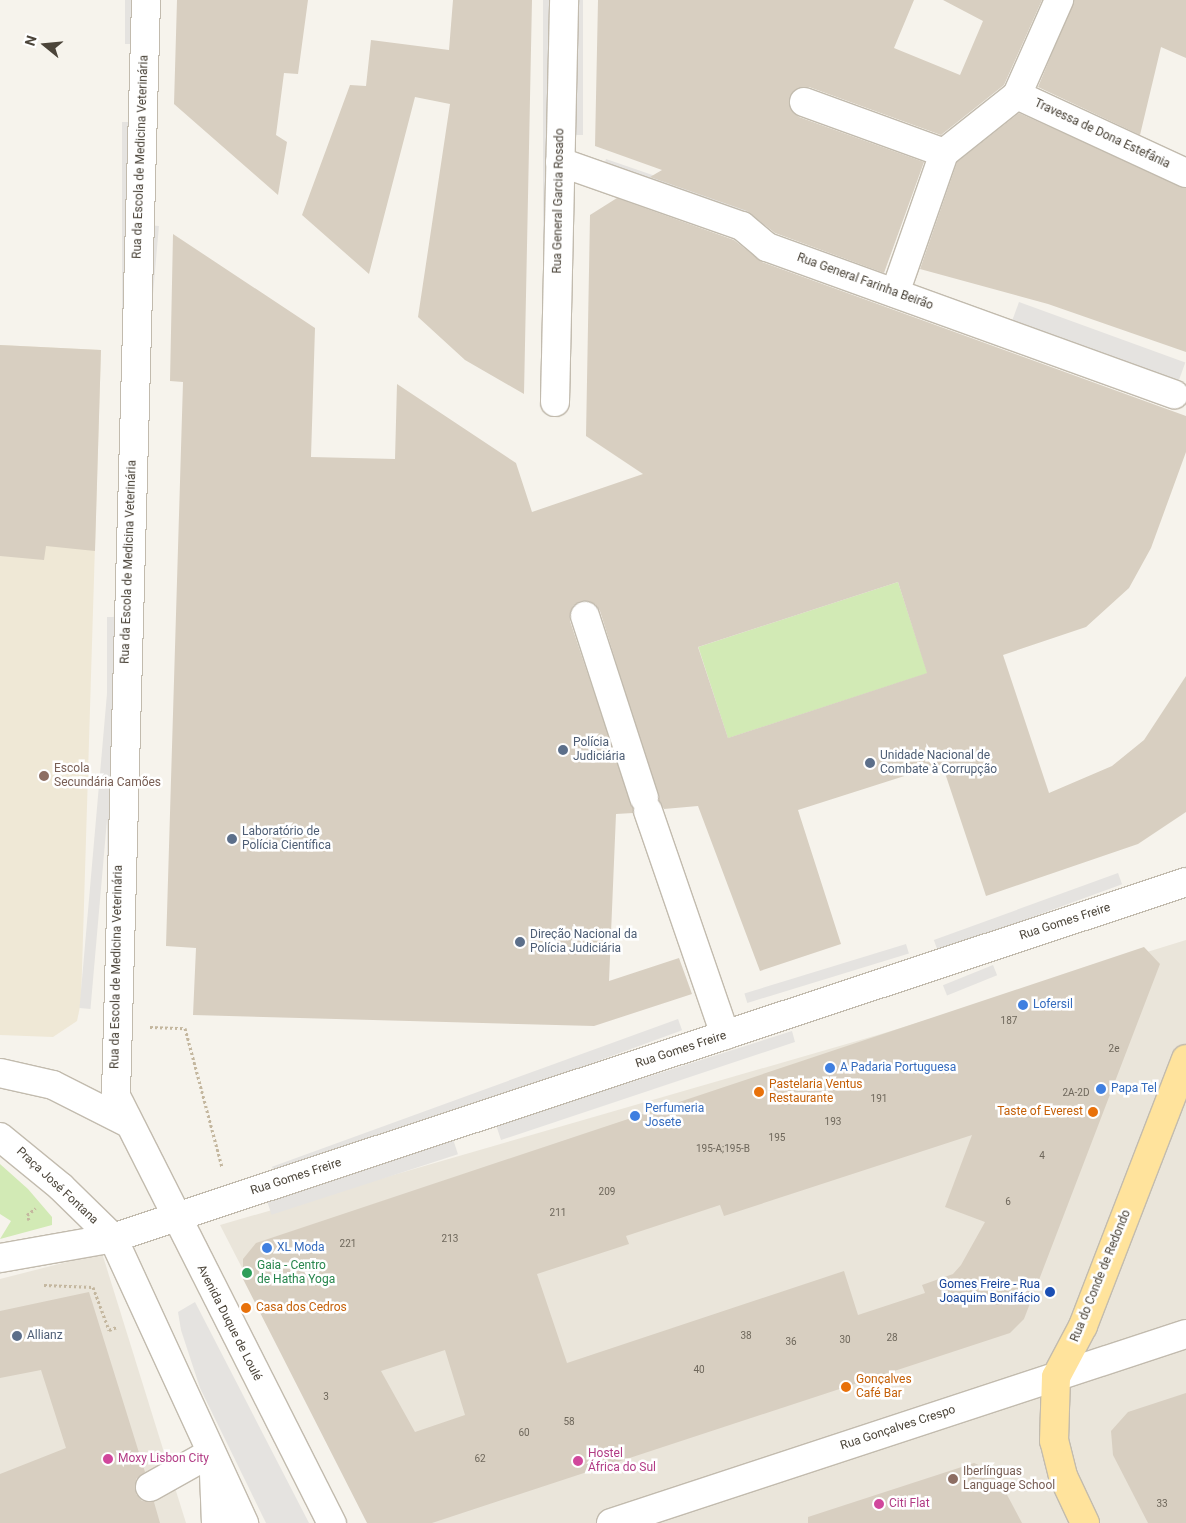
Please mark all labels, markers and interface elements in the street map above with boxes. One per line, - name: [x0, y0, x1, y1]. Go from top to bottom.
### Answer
- north arrow: [20, 20, 70, 70]
- text: N: [22, 34, 40, 48]
- street label: Rua da Escola de Medicina Veterinária: [130, 55, 152, 259]
- street label: Travessa de Dona Estefânia: [1032, 96, 1172, 172]
- street label: Rua General Garcia Rosado: [551, 128, 567, 274]
- street label: Rua General Farinha Beirão: [795, 251, 935, 313]
- street label: Rua da Escola de Medicina Veterinária: [118, 460, 140, 664]
- place label: Polícia Judiciária: [573, 736, 625, 764]
- marker: Polícia Judiciária: [557, 744, 569, 756]
- place label: Unidade Nacional de Combate à Corrupção: [880, 749, 997, 777]
- marker: Unidade Nacional de Combate à Corrupção: [864, 757, 876, 769]
- place label: Escola Secundária Camões: [54, 762, 161, 790]
- marker: Escola Secundária Camões: [38, 770, 50, 782]
- place label: Laboratório de Polícia Científica: [242, 825, 331, 853]
- marker: Laboratório de Polícia Científica: [226, 833, 238, 845]
- street label: Rua da Escola de Medicina Veterinária: [108, 865, 126, 1069]
- street label: Rua Gomes Freire: [1018, 901, 1112, 943]
- place label: Direção Nacional da Polícia Judiciária: [530, 928, 637, 956]
- marker: Direção Nacional da Polícia Judiciária: [514, 936, 526, 948]
- place label: Lofersil: [1033, 998, 1073, 1012]
- marker: Lofersil: [1017, 999, 1029, 1011]
- house number: 187: [1001, 1015, 1017, 1027]
- street label: Rua Gomes Freire: [634, 1029, 728, 1071]
- house number: 2e: [1109, 1043, 1119, 1055]
- place label: A Padaria Portuguesa: [840, 1061, 956, 1075]
- marker: A Padaria Portuguesa: [824, 1062, 836, 1074]
- place label: Pastelaria Ventus Restaurante: [769, 1078, 863, 1106]
- place label: Papa Tel: [1111, 1082, 1157, 1096]
- marker: Papa Tel: [1095, 1083, 1107, 1095]
- marker: Pastelaria Ventus Restaurante: [753, 1086, 765, 1098]
- house number: 2A-2D: [1062, 1087, 1090, 1099]
- house number: 191: [871, 1093, 887, 1105]
- place label: Perfumeria Josete: [645, 1102, 704, 1130]
- place label: Taste of Everest: [997, 1105, 1083, 1119]
- marker: Taste of Everest: [1087, 1106, 1099, 1118]
- marker: Perfumeria Josete: [629, 1110, 641, 1122]
- house number: 193: [825, 1116, 841, 1128]
- house number: 195: [769, 1132, 785, 1144]
- house number: 195-A;195-B: [696, 1143, 750, 1155]
- street label: Praça José Fontana: [13, 1144, 101, 1228]
- house number: 4: [1039, 1150, 1045, 1162]
- street label: Rua Gomes Freire: [249, 1156, 343, 1198]
- house number: 209: [599, 1186, 615, 1198]
- house number: 6: [1005, 1196, 1011, 1208]
- house number: 211: [550, 1207, 566, 1219]
- street label: Rua do Conde de Redondo: [1068, 1208, 1134, 1344]
- house number: 213: [442, 1233, 458, 1245]
- house number: 221: [340, 1238, 356, 1250]
- place label: XL Moda: [277, 1241, 325, 1255]
- marker: XL Moda: [261, 1242, 273, 1254]
- place label: Gaia - Centro de Hatha Yoga: [257, 1259, 335, 1287]
- street label: Avenida Duque de Loulé: [194, 1263, 264, 1383]
- marker: Gaia - Centro de Hatha Yoga: [241, 1267, 253, 1279]
- place label: Gomes Freire - Rua Joaquim Bonifácio: [939, 1278, 1040, 1306]
- marker: Gomes Freire - Rua Joaquim Bonifácio: [1044, 1286, 1056, 1298]
- place label: Casa dos Cedros: [256, 1301, 347, 1315]
- marker: Casa dos Cedros: [240, 1302, 252, 1314]
- place label: Allianz: [27, 1329, 63, 1343]
- marker: Allianz: [11, 1330, 23, 1342]
- house number: 38: [740, 1330, 752, 1342]
- house number: 28: [886, 1332, 898, 1344]
- house number: 30: [839, 1334, 851, 1346]
- house number: 36: [785, 1336, 797, 1348]
- house number: 40: [693, 1364, 705, 1376]
- place label: Gonçalves Café Bar: [856, 1373, 912, 1401]
- marker: Gonçalves Café Bar: [840, 1381, 852, 1393]
- house number: 3: [323, 1391, 329, 1403]
- street label: Rua Gonçalves Crespo: [839, 1403, 957, 1453]
- house number: 58: [563, 1416, 575, 1428]
- house number: 60: [518, 1427, 530, 1439]
- place label: Hostel África do Sul: [588, 1447, 656, 1475]
- place label: Moxy Lisbon City: [118, 1452, 209, 1466]
- marker: Moxy Lisbon City: [102, 1453, 114, 1465]
- house number: 62: [474, 1453, 486, 1465]
- marker: Hostel África do Sul: [572, 1455, 584, 1467]
- place label: Iberlínguas Language School: [963, 1465, 1055, 1493]
- marker: Iberlínguas Language School: [947, 1473, 959, 1485]
- place label: Citi Flat: [889, 1497, 930, 1511]
- marker: Citi Flat: [873, 1498, 885, 1510]
- house number: 33: [1156, 1498, 1168, 1510]

